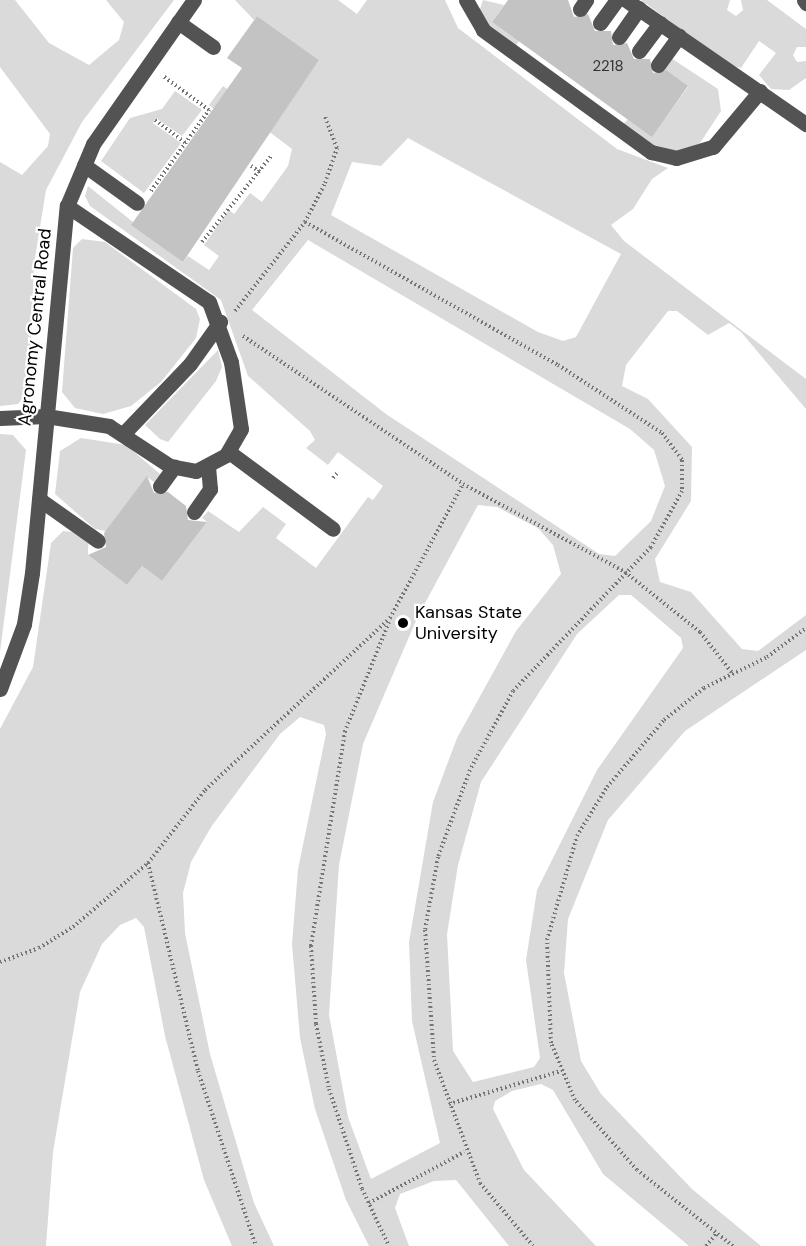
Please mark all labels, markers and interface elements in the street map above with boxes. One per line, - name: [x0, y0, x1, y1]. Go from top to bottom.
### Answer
- house number: 2218: [592, 58, 624, 76]
- street label: Agronomy Central Road: [14, 227, 56, 427]
- place label: Kansas State University: [415, 602, 522, 644]
- marker: Kansas State University: [396, 616, 410, 630]

